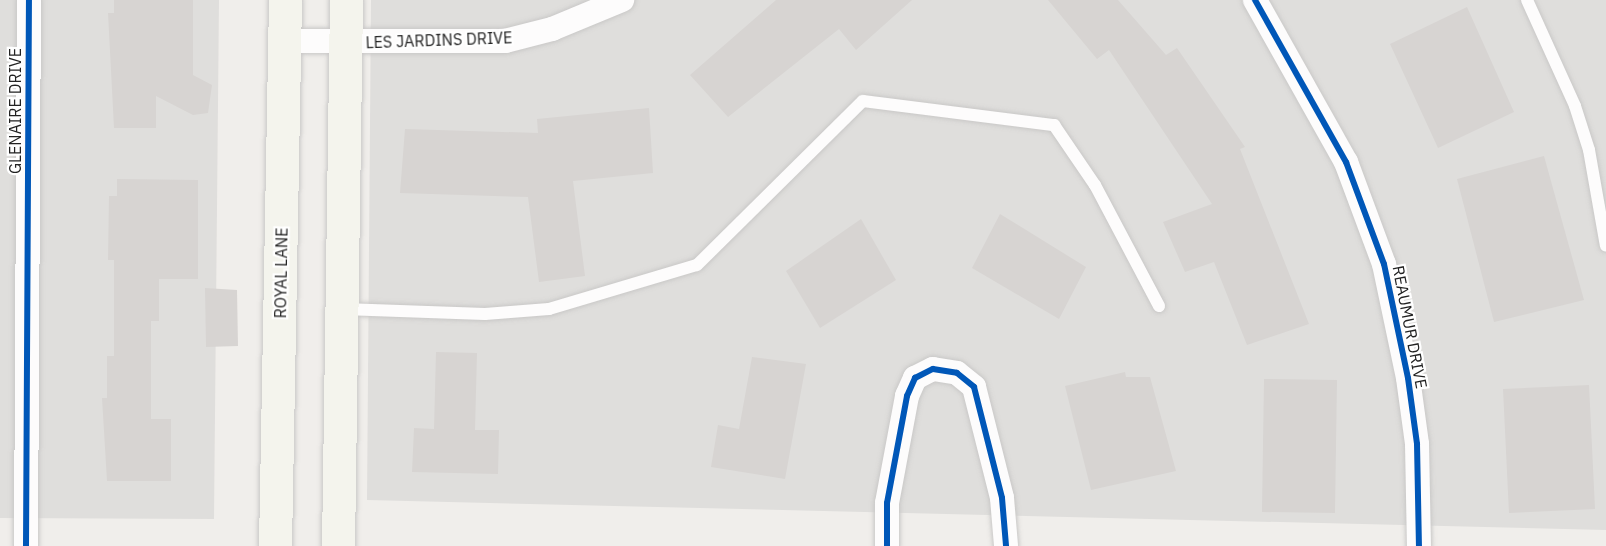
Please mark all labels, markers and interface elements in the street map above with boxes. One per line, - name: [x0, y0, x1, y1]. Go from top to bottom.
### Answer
- street label: LES JARDINS DRIVE: [365, 28, 513, 52]
- street label: GLENAIRE DRIVE: [5, 48, 25, 174]
- street label: ROYAL LANE: [271, 227, 291, 319]
- street label: REAUMUR DRIVE: [1389, 264, 1431, 390]

